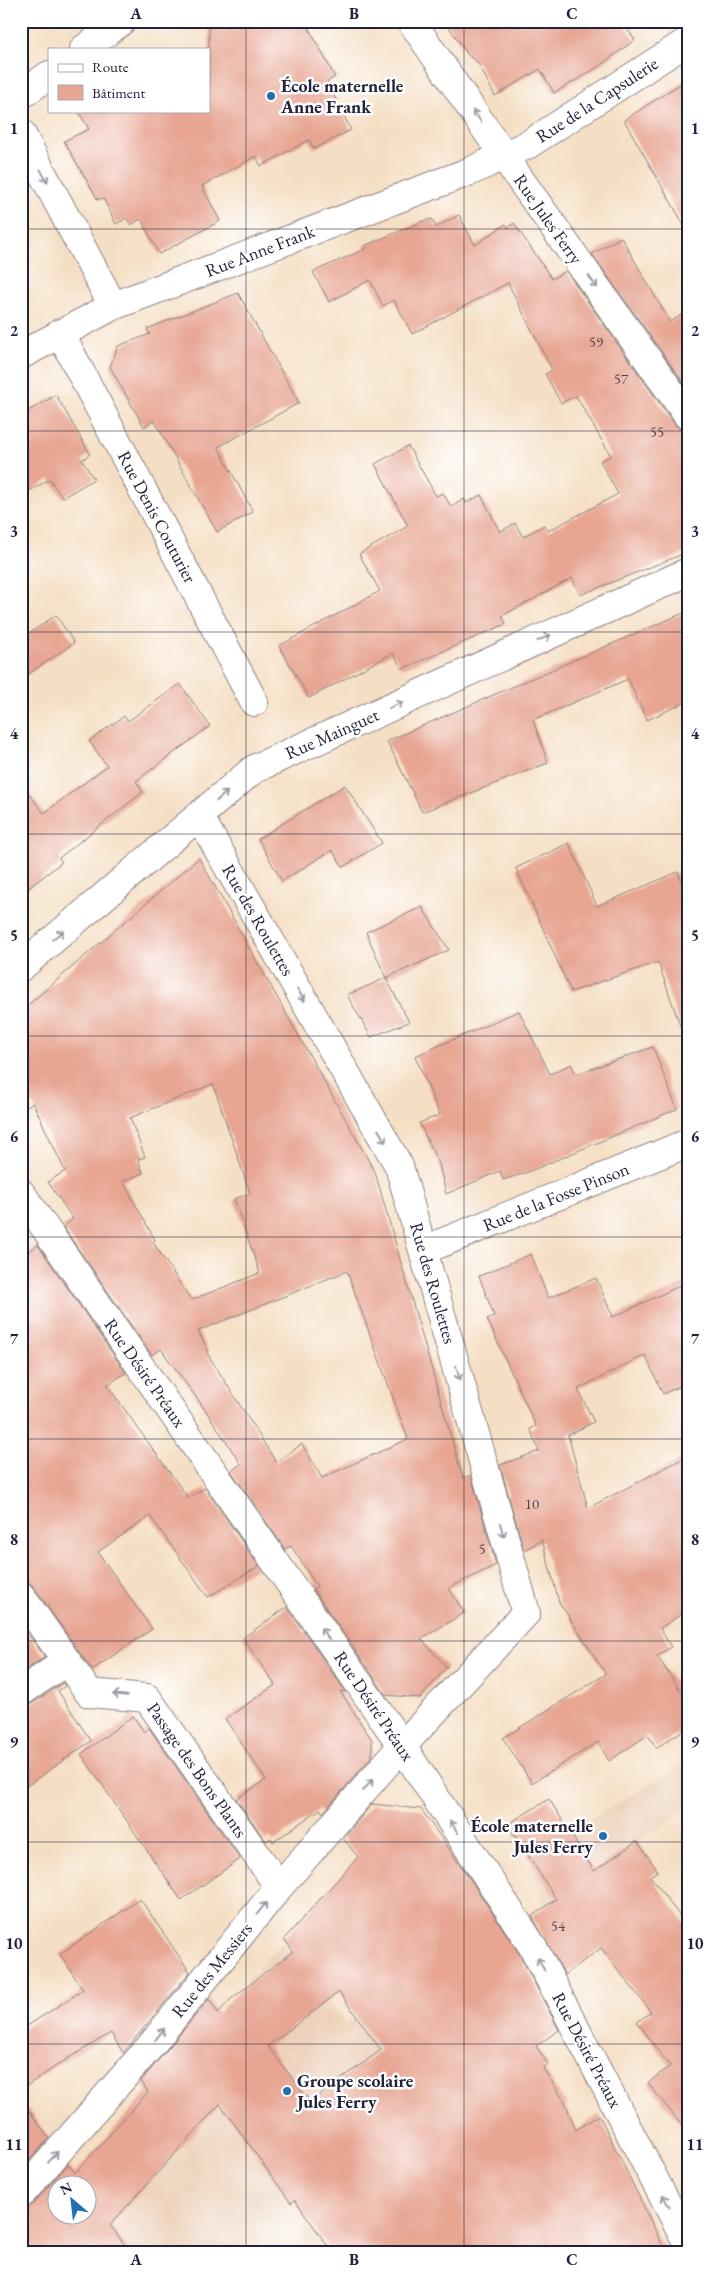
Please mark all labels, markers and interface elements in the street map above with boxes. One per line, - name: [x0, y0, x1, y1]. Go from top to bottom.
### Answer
- text: A: [129, 3, 142, 24]
- text: B: [349, 3, 359, 24]
- text: C: [566, 3, 578, 24]
- legend: [48, 48, 210, 112]
- street label: Rue de la Capsulerie: [531, 51, 662, 148]
- text: Route: [92, 57, 129, 76]
- place label: École maternelle Anne Frank: [280, 74, 404, 118]
- text: Bâtiment: [92, 83, 146, 102]
- marker: École maternelle Anne Frank: [265, 90, 277, 102]
- one-way arrow: [472, 109, 482, 123]
- text: 1: [10, 118, 18, 139]
- text: 1: [691, 118, 699, 139]
- one-way arrow: [39, 168, 49, 183]
- street label: Rue Jules Ferry: [509, 169, 588, 268]
- street label: Rue Anne Frank: [202, 219, 318, 282]
- one-way arrow: [588, 275, 598, 289]
- text: 2: [10, 320, 19, 341]
- text: 2: [691, 320, 700, 341]
- house number: 59: [589, 332, 603, 351]
- house number: 57: [614, 369, 629, 388]
- house number: 55: [650, 422, 664, 441]
- street label: Rue Denis Couturier: [113, 447, 202, 587]
- text: 3: [10, 521, 18, 542]
- text: 3: [691, 521, 699, 542]
- one-way arrow: [536, 632, 551, 642]
- one-way arrow: [388, 699, 403, 709]
- street label: Rue Mainguet: [281, 703, 382, 764]
- text: 4: [10, 723, 19, 744]
- text: 4: [691, 723, 700, 744]
- one-way arrow: [215, 791, 228, 802]
- street label: Rue des Roulettes: [217, 860, 300, 980]
- text: 5: [10, 925, 18, 946]
- text: 5: [691, 925, 699, 946]
- one-way arrow: [52, 930, 65, 941]
- one-way arrow: [297, 987, 307, 1002]
- text: 6: [10, 1126, 19, 1147]
- text: 6: [691, 1126, 700, 1147]
- one-way arrow: [378, 1128, 388, 1143]
- street label: Rue de la Fosse Pinson: [479, 1157, 633, 1236]
- street label: Rue des Roulettes: [405, 1220, 462, 1346]
- street label: Rue Désiré Préaux: [99, 1314, 192, 1432]
- text: 7: [10, 1328, 19, 1349]
- text: 7: [691, 1328, 700, 1349]
- one-way arrow: [454, 1365, 464, 1381]
- house number: 10: [525, 1494, 539, 1513]
- one-way arrow: [498, 1521, 508, 1537]
- text: 8: [10, 1529, 18, 1550]
- text: 8: [691, 1529, 699, 1550]
- house number: 5: [478, 1539, 486, 1558]
- one-way arrow: [320, 1627, 330, 1641]
- street label: Rue Désiré Préaux: [329, 1646, 420, 1765]
- one-way arrow: [112, 1691, 128, 1700]
- street label: Passage des Bons Plants: [142, 1698, 253, 1842]
- text: 9: [10, 1731, 19, 1752]
- text: 9: [691, 1731, 700, 1752]
- one-way arrow: [363, 1779, 374, 1792]
- place label: École maternelle Jules Ferry: [471, 1814, 593, 1858]
- one-way arrow: [449, 1820, 459, 1834]
- marker: École maternelle Jules Ferry: [597, 1830, 609, 1842]
- one-way arrow: [257, 1902, 268, 1915]
- house number: 54: [551, 1916, 566, 1935]
- street label: Rue des Messiers: [166, 1917, 257, 2022]
- text: 10: [6, 1933, 23, 1954]
- text: 10: [687, 1933, 704, 1954]
- one-way arrow: [536, 1957, 546, 1971]
- street label: Rue Désiré Préaux: [547, 1988, 628, 2112]
- one-way arrow: [154, 2028, 165, 2041]
- place label: Groupe scolaire Jules Ferry: [295, 2069, 414, 2113]
- marker: Groupe scolaire Jules Ferry: [281, 2085, 293, 2097]
- text: 11: [6, 2134, 22, 2155]
- text: 11: [687, 2134, 703, 2155]
- one-way arrow: [48, 2151, 59, 2164]
- north arrow: [48, 2176, 98, 2226]
- text: N: [57, 2178, 76, 2199]
- one-way arrow: [661, 2193, 671, 2208]
- text: A: [129, 2249, 142, 2270]
- text: B: [349, 2249, 359, 2270]
- text: C: [566, 2249, 578, 2270]

